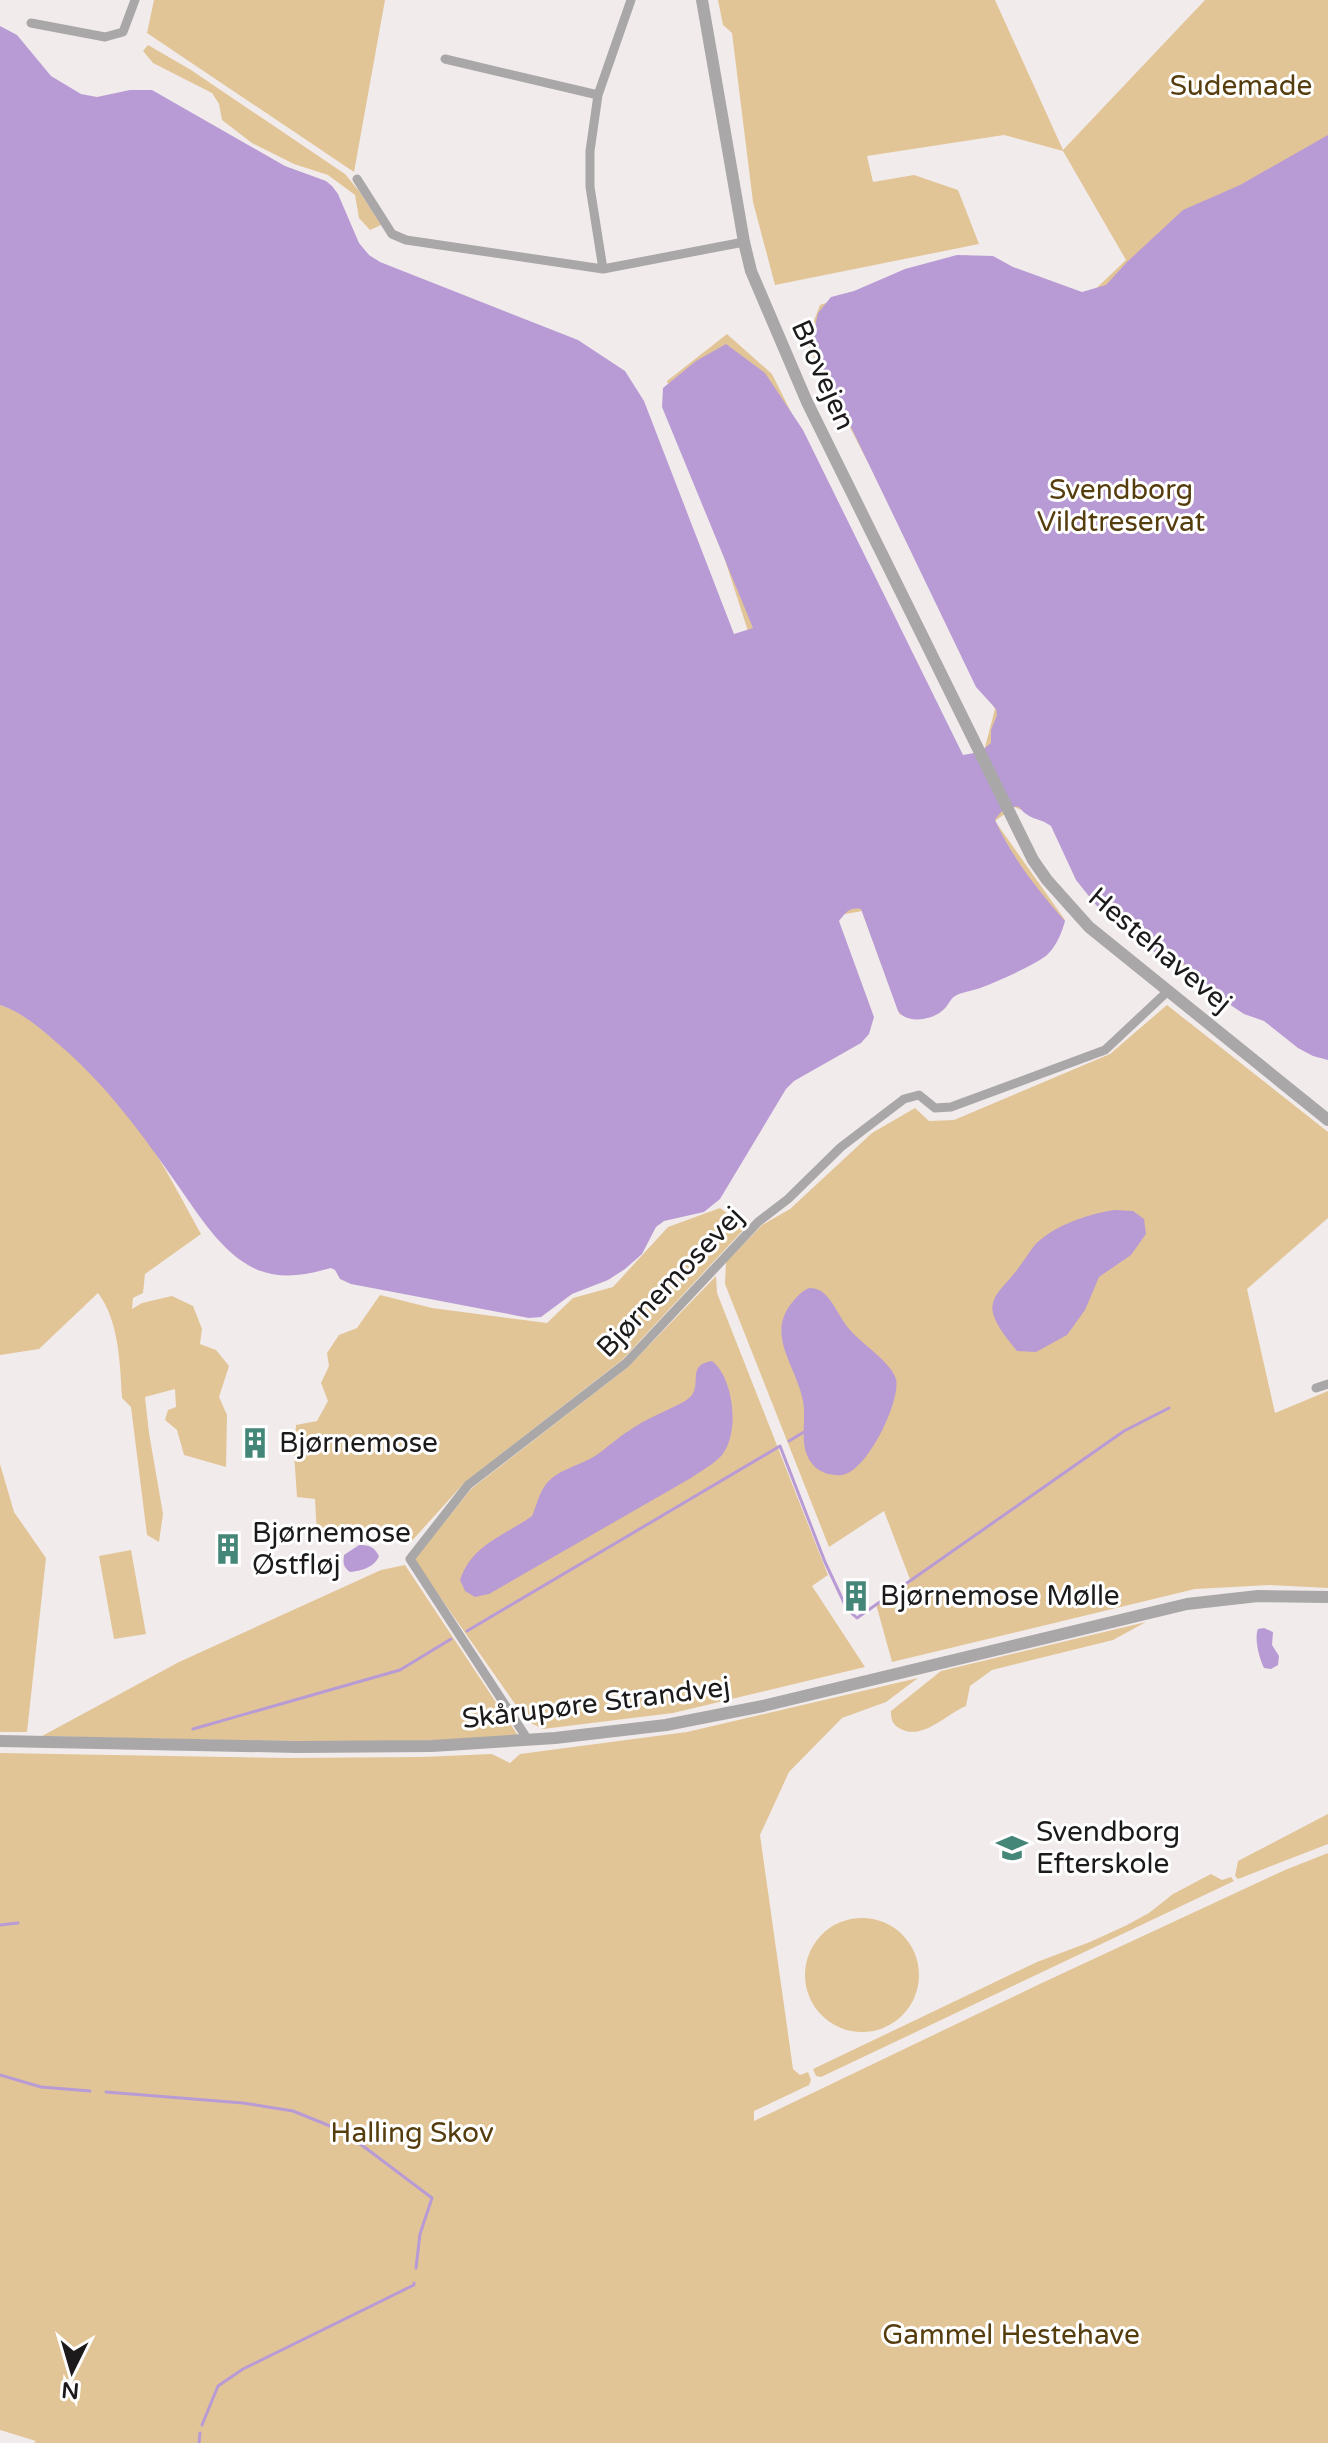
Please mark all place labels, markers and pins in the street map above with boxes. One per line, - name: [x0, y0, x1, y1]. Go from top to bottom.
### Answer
- building icon: Bjørnemose: [238, 1426, 272, 1460]
- place label: Bjørnemose: [279, 1426, 438, 1460]
- place label: Bjørnemose Østfløj: [252, 1516, 411, 1582]
- building icon: Bjørnemose Østfløj: [211, 1532, 245, 1566]
- building icon: Bjørnemose Mølle: [839, 1579, 873, 1613]
- place label: Bjørnemose Mølle: [880, 1579, 1120, 1613]
- place label: Svendborg Efterskole: [1036, 1815, 1180, 1881]
- school or university icon: Svendborg Efterskole: [995, 1831, 1029, 1865]

